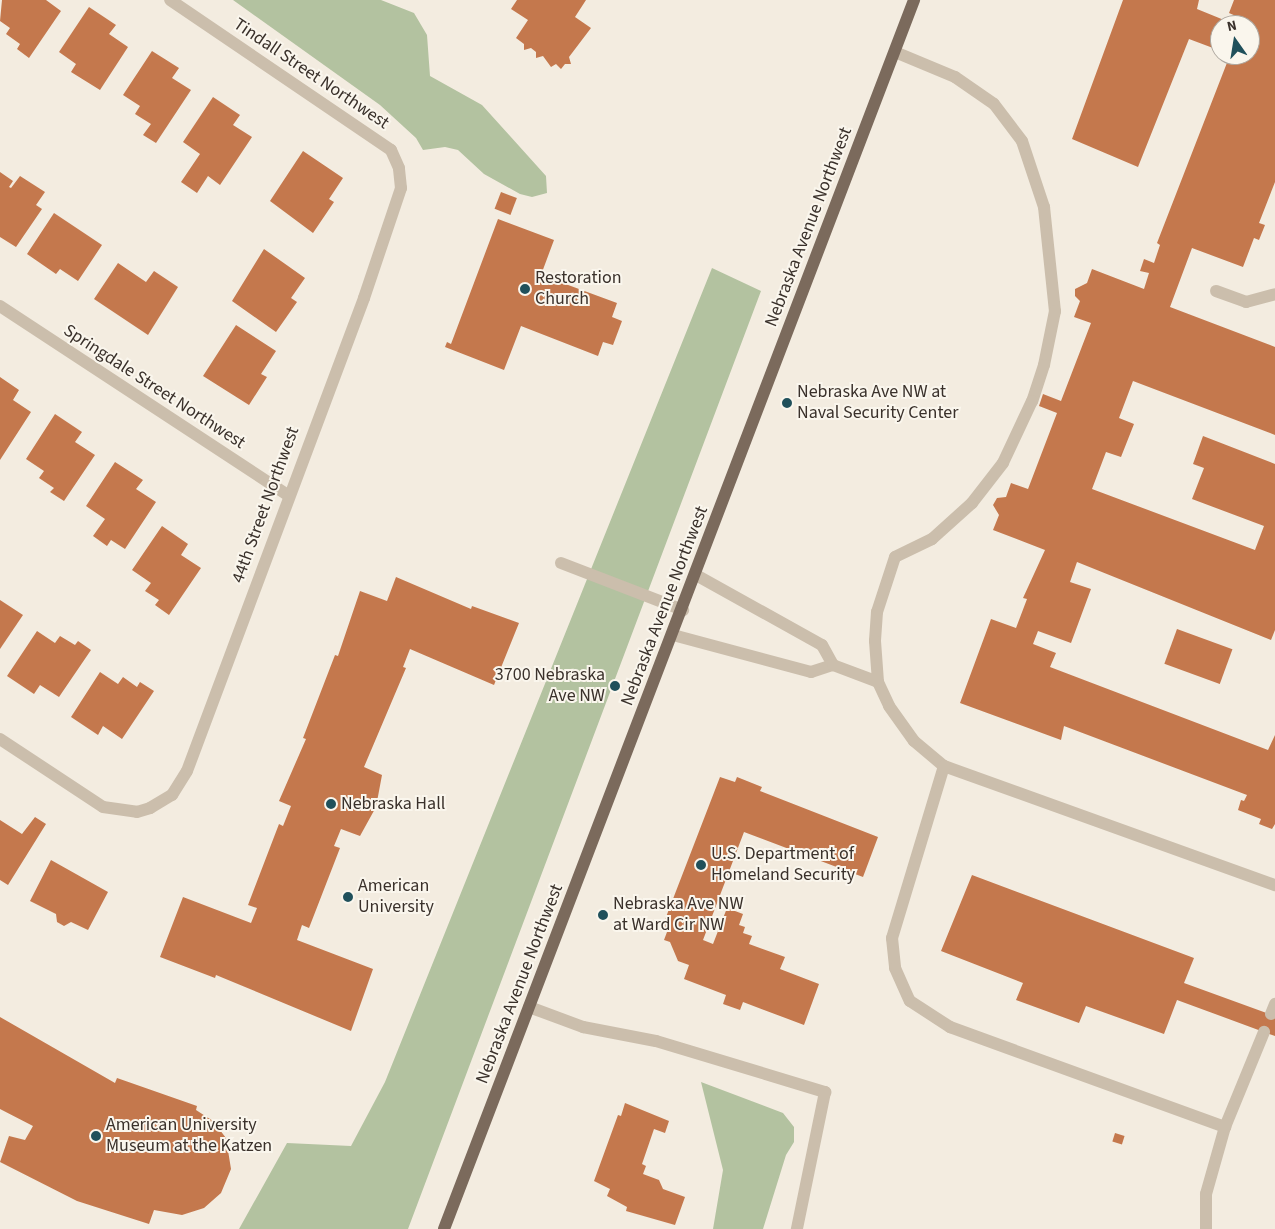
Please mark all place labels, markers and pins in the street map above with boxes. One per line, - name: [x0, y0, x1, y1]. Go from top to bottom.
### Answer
- place label: Restoration Church: [535, 268, 622, 310]
- marker: Restoration Church: [519, 283, 531, 295]
- place label: Nebraska Ave NW at Naval Security Center: [797, 382, 958, 424]
- marker: Nebraska Ave NW at Naval Security Center: [781, 397, 793, 409]
- place label: 3700 Nebraska Ave NW: [495, 665, 605, 708]
- marker: 3700 Nebraska Ave NW: [609, 680, 621, 692]
- place label: Nebraska Hall: [341, 793, 445, 815]
- marker: Nebraska Hall: [325, 798, 337, 810]
- place label: U.S. Department of Homeland Security: [711, 844, 855, 886]
- marker: U.S. Department of Homeland Security: [695, 859, 707, 871]
- place label: American University: [358, 876, 434, 919]
- marker: American University: [342, 891, 354, 903]
- place label: Nebraska Ave NW at Ward Cir NW: [613, 894, 744, 936]
- marker: Nebraska Ave NW at Ward Cir NW: [597, 909, 609, 921]
- place label: American University Museum at the Katzen: [106, 1115, 272, 1158]
- marker: American University Museum at the Katzen: [90, 1130, 102, 1142]

